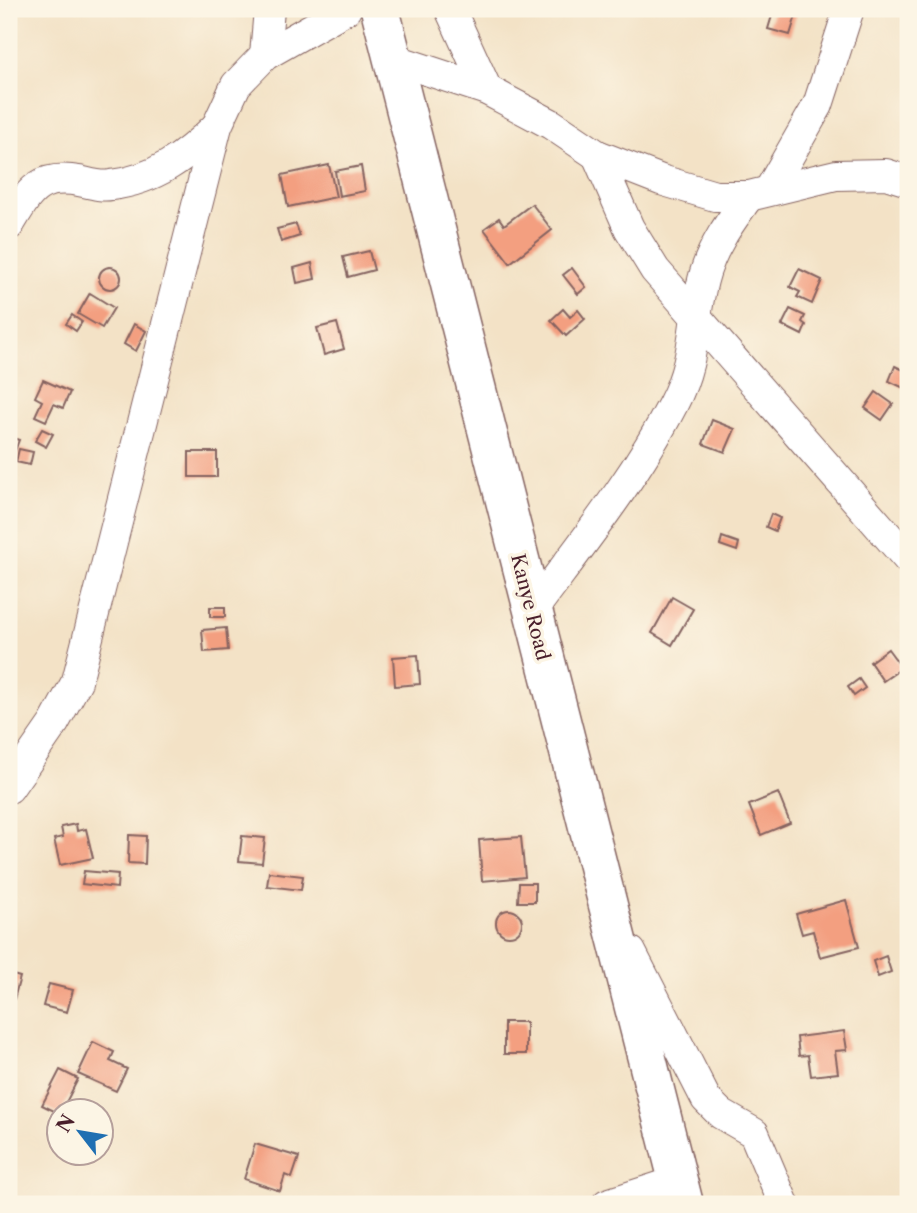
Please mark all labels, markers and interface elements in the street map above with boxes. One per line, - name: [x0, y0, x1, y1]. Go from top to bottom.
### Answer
- street label: Kanye Road: [506, 551, 555, 663]
- north arrow: [46, 1098, 116, 1168]
- text: N: [52, 1111, 80, 1137]

